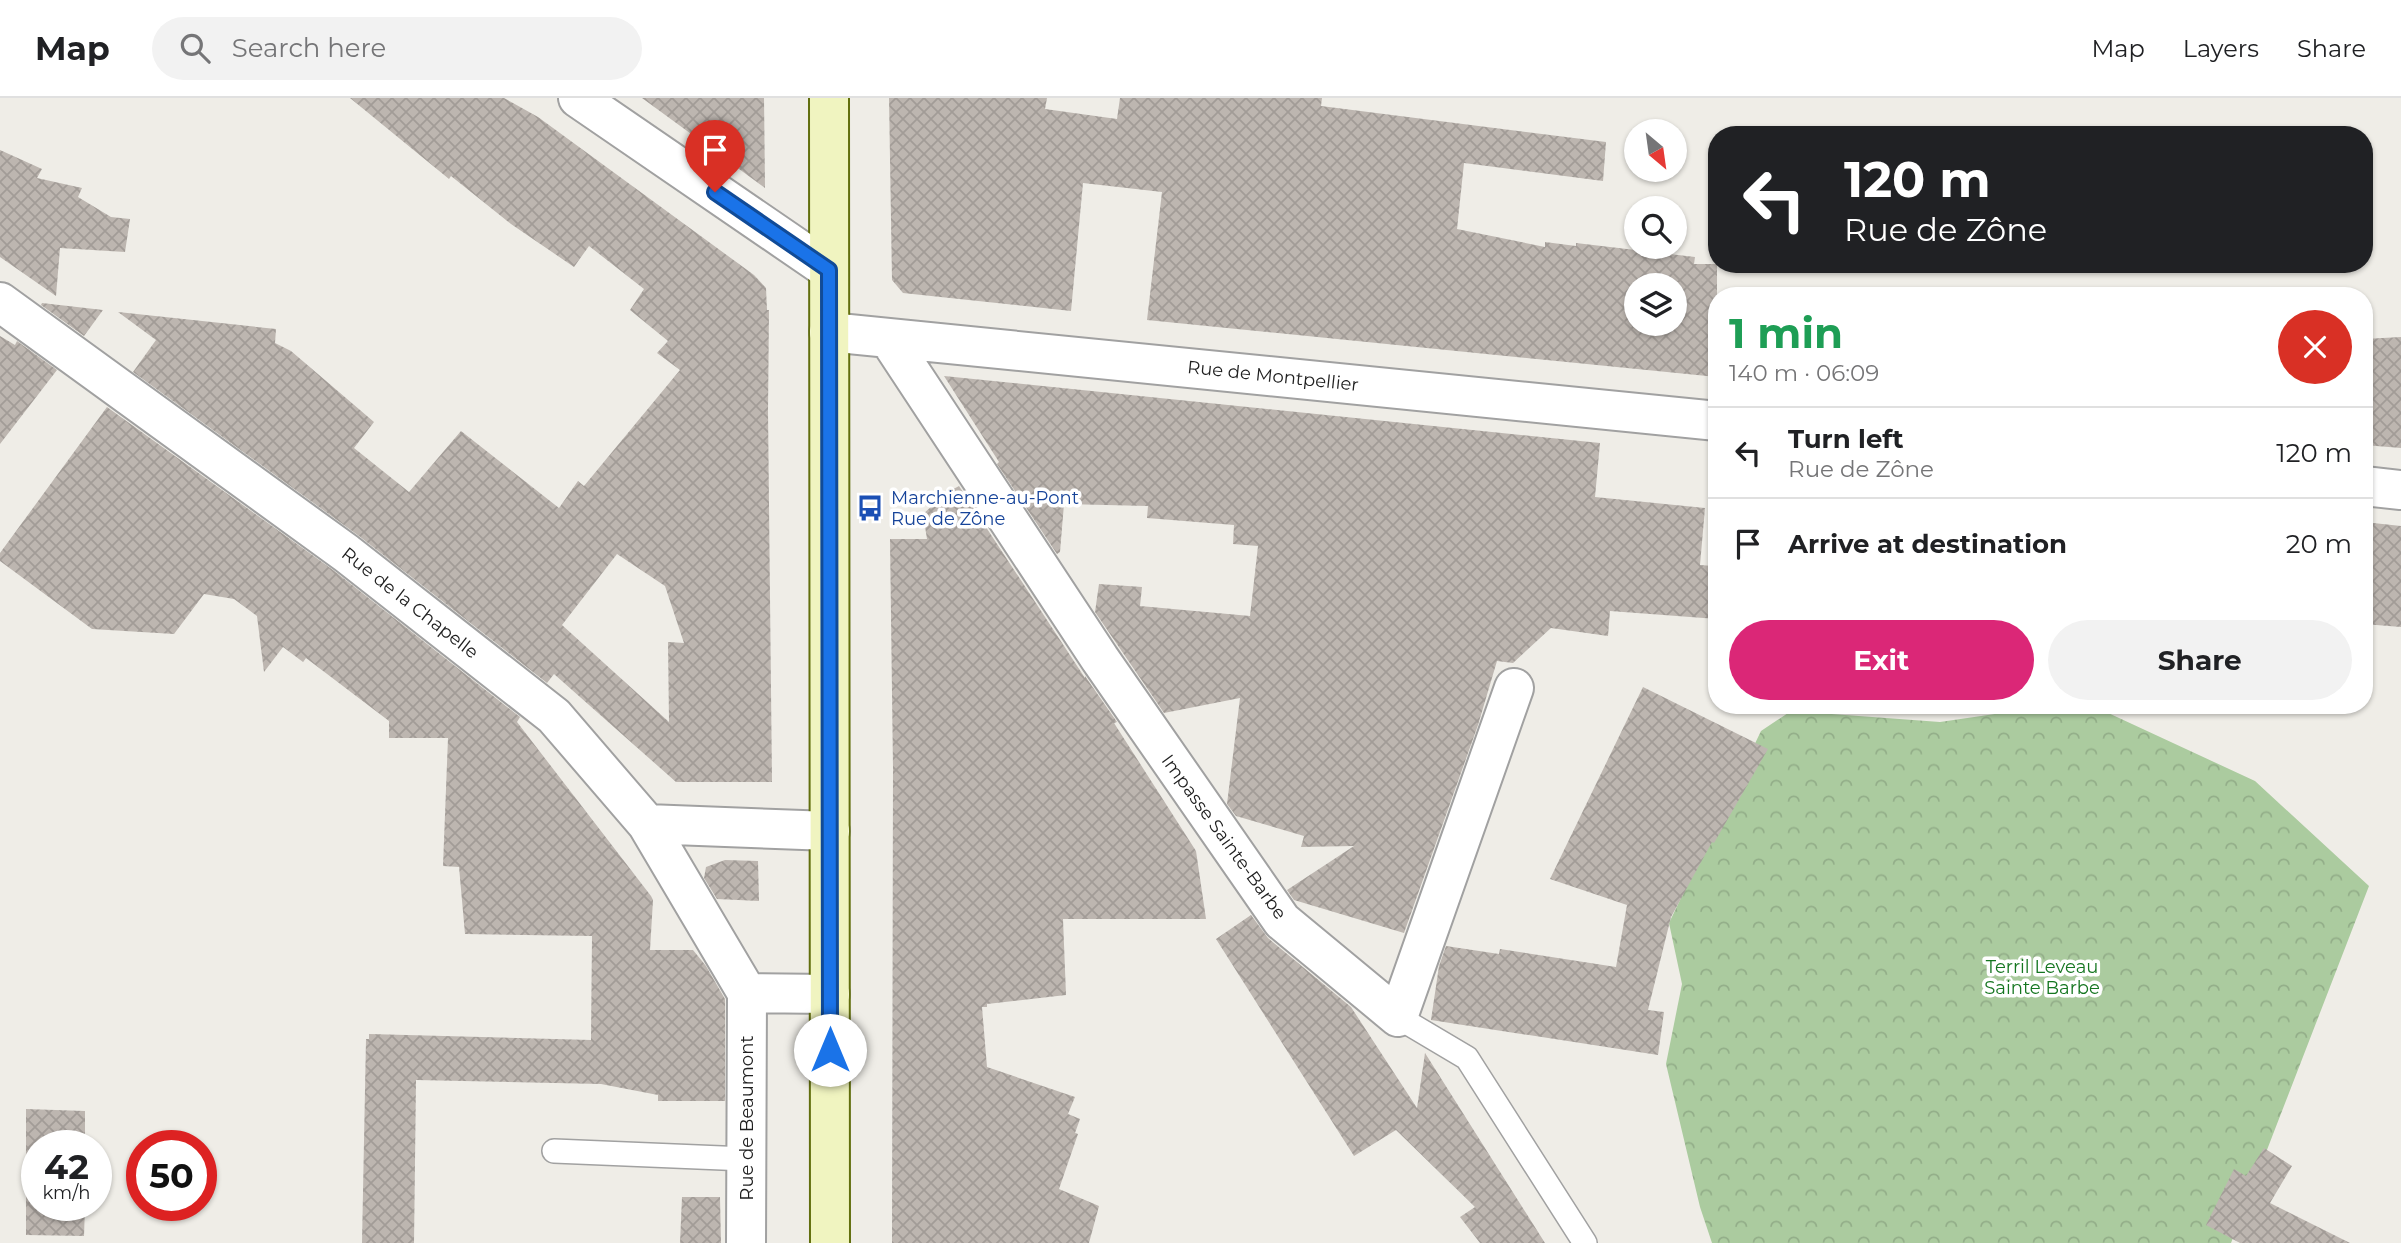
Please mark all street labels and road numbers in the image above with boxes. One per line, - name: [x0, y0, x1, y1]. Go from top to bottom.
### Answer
- street label: Rue de Montpellier: [1186, 356, 1360, 396]
- street label: Rue de la Chapelle: [337, 543, 483, 663]
- street label: Impasse Sainte-Barbe: [1157, 750, 1291, 924]
- street label: Rue de Beaumont: [736, 1035, 758, 1201]

